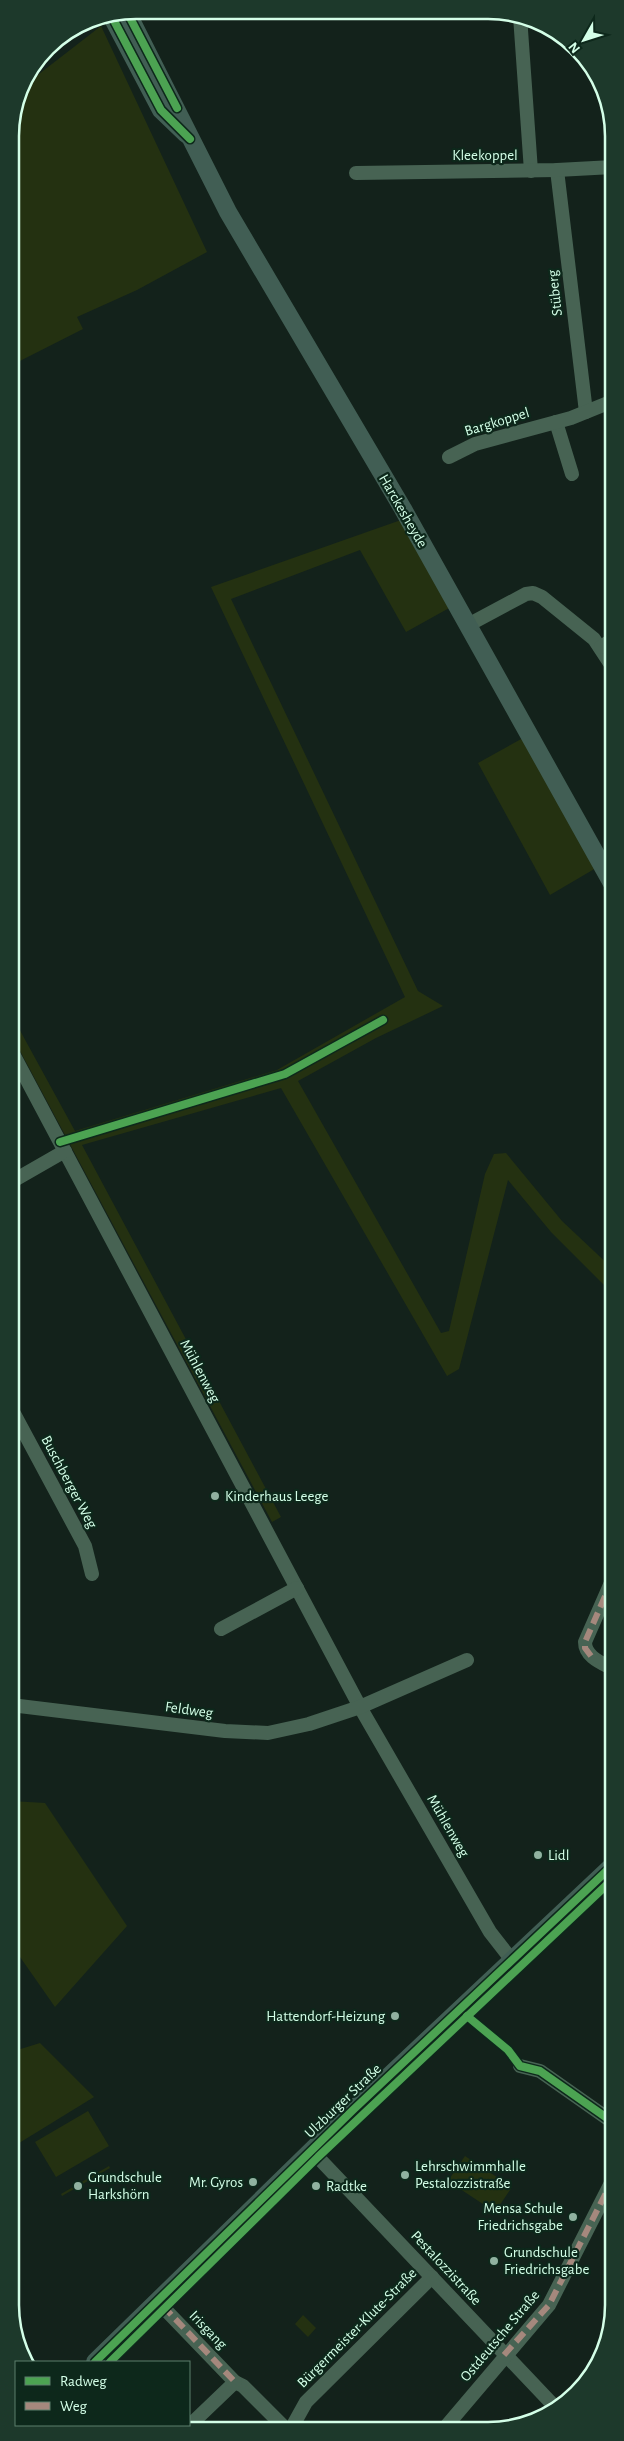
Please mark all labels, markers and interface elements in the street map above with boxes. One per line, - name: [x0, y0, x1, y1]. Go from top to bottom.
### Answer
- north arrow: [559, 15, 609, 65]
- text: N: [566, 39, 583, 56]
- street label: Kleekoppel: [452, 148, 518, 163]
- street label: Stüberg: [545, 269, 565, 317]
- street label: Bargkoppel: [463, 405, 531, 439]
- street label: Harckesheyde: [376, 472, 430, 550]
- street label: Mühlenweg: [177, 1337, 223, 1406]
- street label: Buschberger Weg: [38, 1433, 100, 1531]
- place label: Kinderhaus Leege: [225, 1489, 329, 1504]
- marker: Kinderhaus Leege: [209, 1490, 221, 1502]
- street label: Feldweg: [164, 1699, 215, 1721]
- street label: Mühlenweg: [424, 1792, 472, 1860]
- place label: Lidl: [548, 1848, 569, 1863]
- marker: Lidl: [532, 1849, 544, 1861]
- place label: Hattendorf-Heizung: [266, 2009, 386, 2024]
- marker: Hattendorf-Heizung: [389, 2010, 401, 2022]
- street label: Ulzburger Straße: [302, 2061, 384, 2141]
- place label: Lehrschwimmhalle Pestalozzistraße: [415, 2159, 526, 2191]
- marker: Lehrschwimmhalle Pestalozzistraße: [399, 2169, 411, 2181]
- place label: Grundschule Harkshörn: [88, 2170, 162, 2202]
- place label: Mr. Gyros: [189, 2175, 243, 2190]
- marker: Mr. Gyros: [247, 2176, 259, 2188]
- place label: Radtke: [326, 2179, 367, 2194]
- marker: Grundschule Harkshörn: [72, 2180, 84, 2192]
- marker: Radtke: [310, 2180, 322, 2192]
- place label: Mensa Schule Friedrichsgabe: [478, 2201, 563, 2233]
- marker: Mensa Schule Friedrichsgabe: [567, 2211, 579, 2223]
- street label: Pestalozzistraße: [408, 2228, 484, 2308]
- place label: Grundschule Friedrichsgabe: [504, 2245, 589, 2277]
- marker: Grundschule Friedrichsgabe: [488, 2255, 500, 2267]
- street label: Bürgermeister-Klute-Straße: [294, 2265, 420, 2391]
- street label: Ostdeutsche Straße: [458, 2287, 542, 2384]
- street label: Irisgang: [186, 2308, 230, 2353]
- legend: [15, 2361, 190, 2426]
- text: Radweg: [60, 2374, 107, 2389]
- text: Weg: [60, 2399, 88, 2414]

